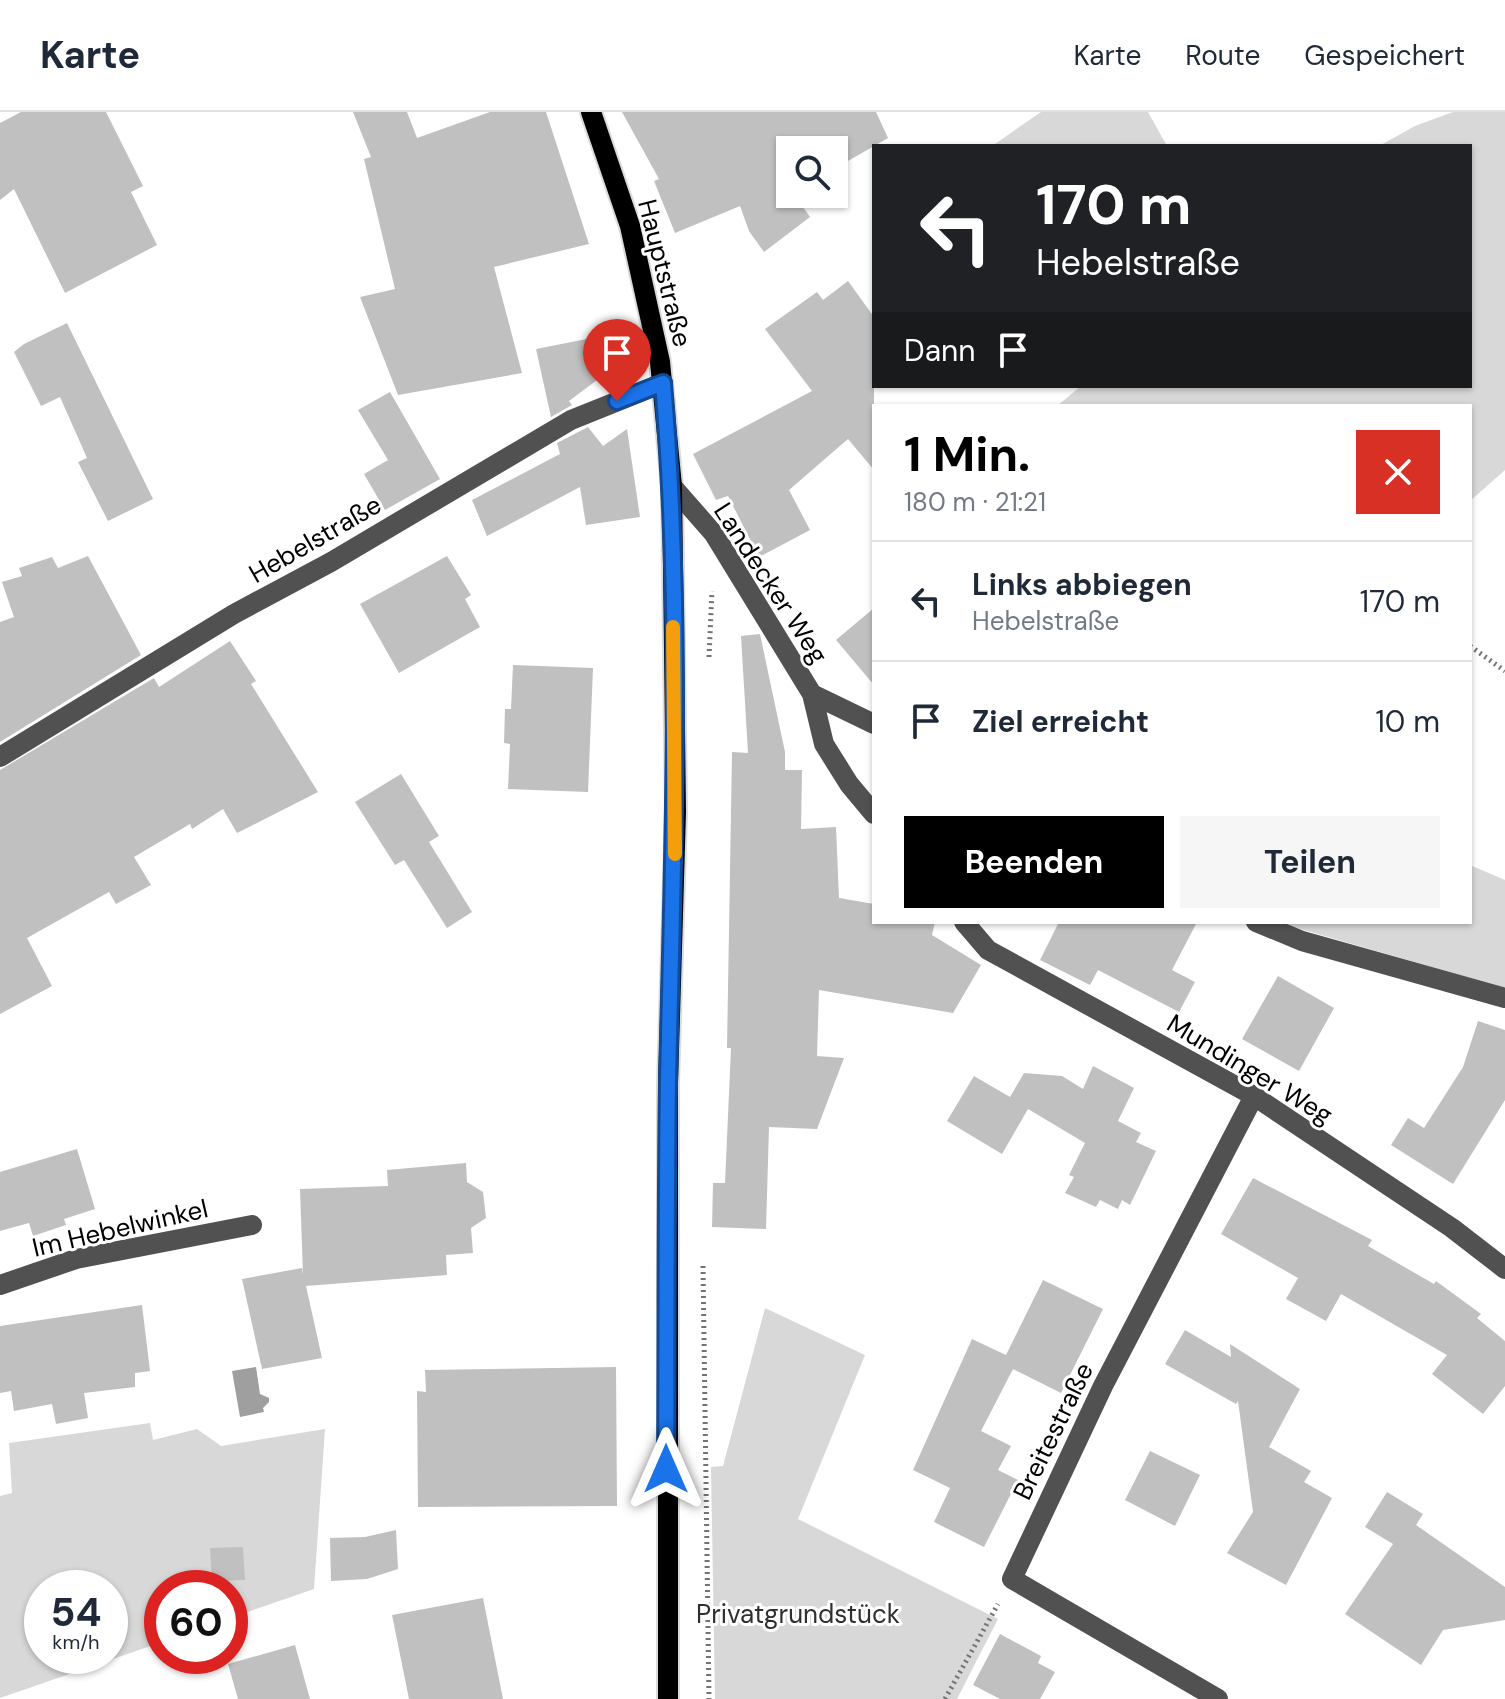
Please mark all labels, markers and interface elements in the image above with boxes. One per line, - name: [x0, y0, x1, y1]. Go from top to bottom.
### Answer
- text: Karte: [40, 30, 140, 80]
- text: Karte: [1074, 37, 1141, 74]
- text: Route: [1185, 37, 1260, 74]
- text: Gespeichert: [1304, 37, 1465, 74]
- map controls: [776, 136, 848, 208]
- button: search: [776, 136, 848, 208]
- text: 170 m: [1036, 168, 1191, 241]
- icon: left: [904, 176, 1008, 280]
- street label: Hauptstraße: [630, 196, 700, 350]
- text: Hebelstraße: [1036, 239, 1240, 286]
- pin: [583, 319, 651, 401]
- icon: arrive: [991, 328, 1035, 372]
- icon: arrive: [595, 331, 639, 375]
- text: Dann: [904, 331, 975, 370]
- text: 1 Min.: [904, 423, 1030, 486]
- button: close: [1356, 430, 1440, 514]
- text: 180 m · 21:21: [904, 485, 1046, 519]
- street label: Hebelstraße: [243, 487, 387, 591]
- street label: Landecker Weg: [706, 496, 836, 670]
- text: Links abbiegen: [972, 565, 1192, 604]
- icon: left: [904, 579, 948, 623]
- text: 170 m: [1360, 582, 1440, 621]
- text: Hebelstraße: [972, 604, 1119, 638]
- icon: arrive: [904, 699, 948, 743]
- text: Ziel erreicht: [972, 702, 1149, 741]
- text: 10 m: [1375, 702, 1440, 741]
- button: Beenden: [904, 816, 1164, 908]
- button: Teilen: [1180, 816, 1440, 908]
- street label: Mundinger Weg: [1161, 1006, 1339, 1132]
- street label: Im Hebelwinkel: [29, 1191, 211, 1265]
- street label: Breitestraße: [1005, 1357, 1101, 1505]
- position arrow: [624, 1427, 708, 1511]
- speed limit sign: 60: [144, 1570, 248, 1674]
- text: 54: [51, 1586, 101, 1638]
- park label: Privatgrundstück: [696, 1597, 900, 1631]
- text: km/h: [52, 1629, 100, 1655]

